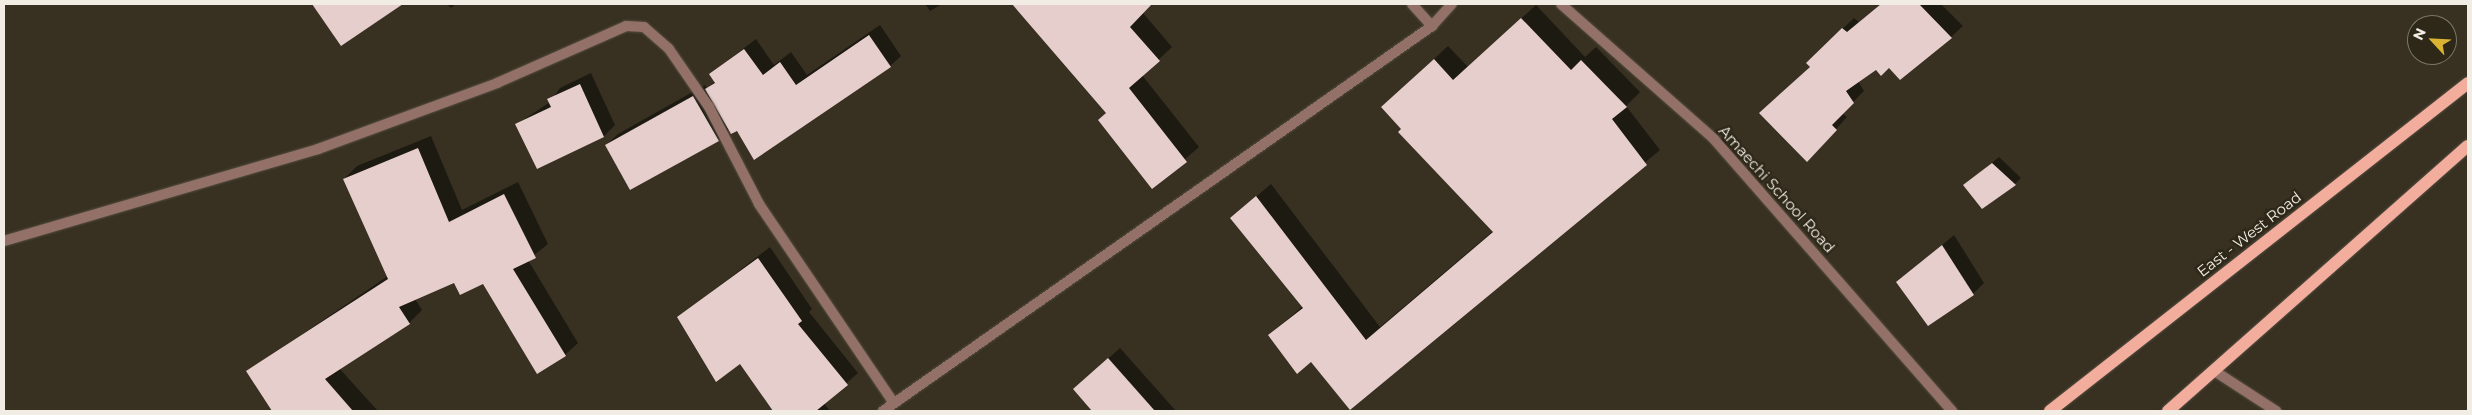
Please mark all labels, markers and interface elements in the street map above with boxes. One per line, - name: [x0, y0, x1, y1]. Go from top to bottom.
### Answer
- north arrow: [2407, 15, 2457, 65]
- text: N: [2409, 25, 2430, 43]
- street label: Amaechi School Road: [1715, 122, 1839, 256]
- street label: East - West Road: [2193, 188, 2305, 280]

